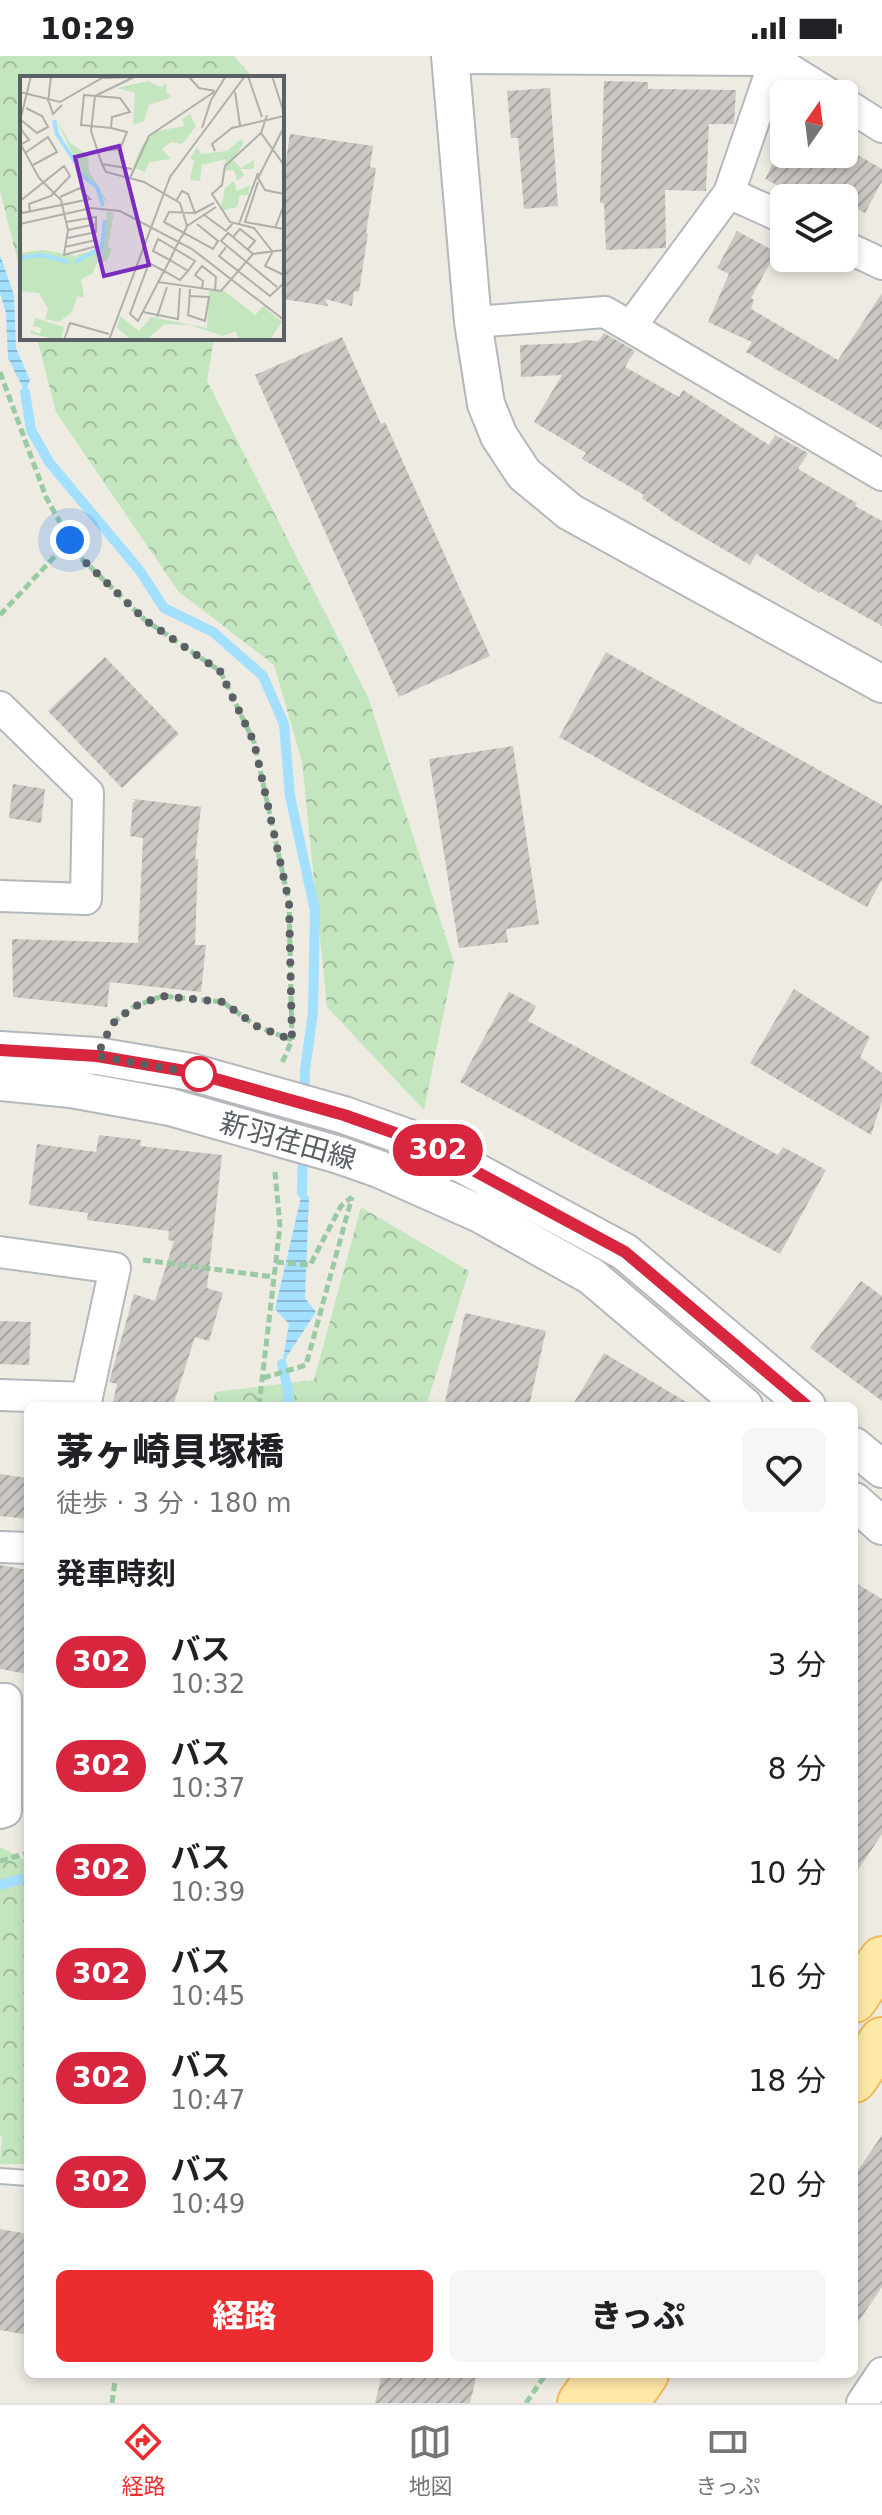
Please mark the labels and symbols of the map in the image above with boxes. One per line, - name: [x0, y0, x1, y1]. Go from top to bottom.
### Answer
- inset map: [20, 76, 284, 340]
- north arrow: [770, 80, 858, 168]
- your location: [50, 520, 90, 560]
- unlabelled marker: [182, 1057, 216, 1091]
- street label: 新羽荏田線: [216, 1106, 360, 1176]
- line badge: 302: [392, 1124, 484, 1176]

